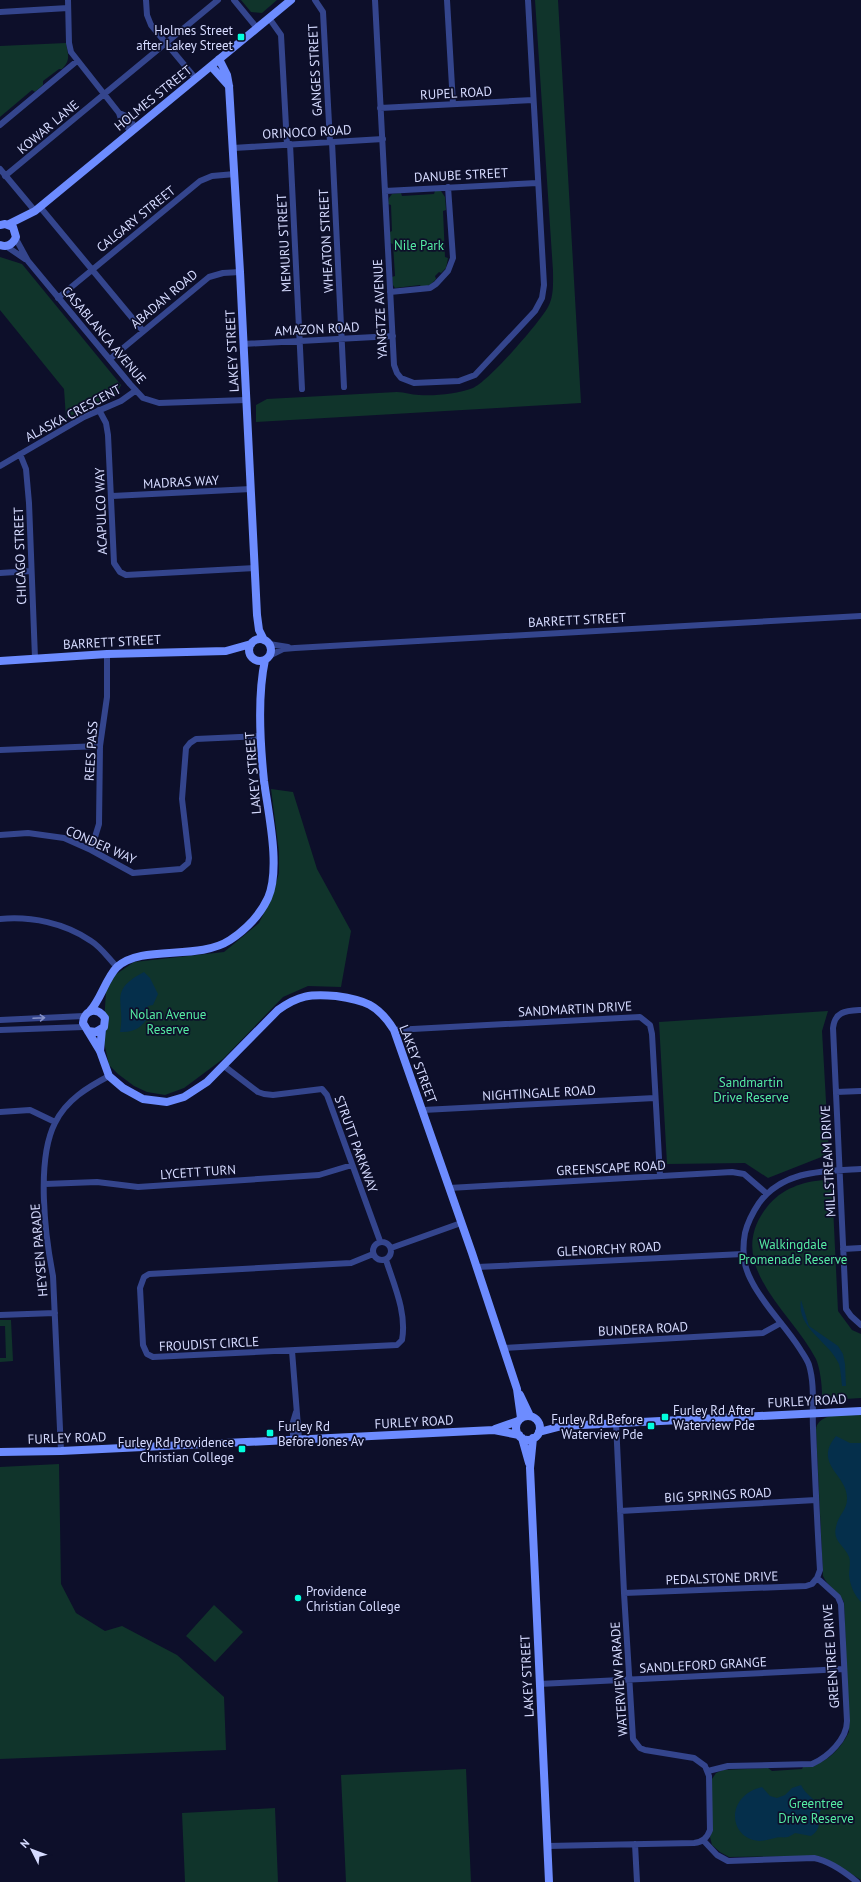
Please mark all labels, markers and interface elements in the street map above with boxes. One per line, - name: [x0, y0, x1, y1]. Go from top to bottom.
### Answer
- place label: Holmes Street after Lakey Street: [136, 22, 234, 54]
- street label: GANGES STREET: [304, 23, 326, 117]
- marker: Holmes Street after Lakey Street: [236, 32, 246, 42]
- street label: HOLMES STREET: [111, 62, 195, 134]
- street label: RUPEL ROAD: [420, 83, 492, 103]
- street label: KOWAR LANE: [14, 96, 82, 158]
- street label: ORINOCO ROAD: [262, 121, 352, 143]
- street label: DANUBE STREET: [414, 164, 508, 186]
- street label: CALGARY STREET: [93, 182, 179, 256]
- street label: WHEATON STREET: [315, 189, 337, 293]
- street label: MEMURU STREET: [273, 193, 295, 293]
- park label: Nile Park: [394, 237, 445, 254]
- street label: YANGTZE AVENUE: [369, 258, 391, 360]
- street label: ABADAN ROAD: [127, 266, 201, 332]
- street label: CASABLANCA AVENUE: [58, 283, 150, 387]
- street label: LAKEY STREET: [221, 309, 243, 393]
- street label: AMAZON ROAD: [274, 318, 360, 340]
- street label: ALASKA CRESCENT: [22, 381, 124, 445]
- street label: ACAPULCO WAY: [91, 466, 111, 555]
- street label: MADRAS WAY: [143, 471, 220, 492]
- street label: CHICAGO STREET: [10, 507, 30, 605]
- street label: BARRETT STREET: [527, 609, 627, 631]
- street label: BARRETT STREET: [62, 631, 162, 653]
- street label: REES PASS: [80, 720, 102, 781]
- street label: LAKEY STREET: [241, 731, 265, 815]
- street label: CONDER WAY: [63, 822, 140, 868]
- street label: SANDMARTIN DRIVE: [518, 998, 632, 1020]
- park label: Nolan Avenue Reserve: [130, 1006, 206, 1038]
- one-way arrow: [32, 1014, 45, 1022]
- street label: LAKEY STREET: [395, 1022, 441, 1106]
- park label: Sandmartin Drive Reserve: [713, 1074, 789, 1106]
- street label: NIGHTINGALE ROAD: [482, 1082, 596, 1104]
- street label: STRUTT PARKWAY: [331, 1093, 382, 1196]
- street label: MILLSTREAM DRIVE: [817, 1105, 839, 1217]
- street label: GREENSCAPE ROAD: [556, 1157, 666, 1179]
- street label: LYCETT TURN: [160, 1161, 236, 1183]
- street label: HEYSEN PARADE: [26, 1203, 52, 1297]
- park label: Walkingdale Promenade Reserve: [739, 1236, 847, 1268]
- street label: GLENORCHY ROAD: [556, 1238, 662, 1260]
- street label: BUNDERA ROAD: [598, 1318, 688, 1340]
- street label: FROUDIST CIRCLE: [159, 1333, 259, 1355]
- street label: FURLEY ROAD: [767, 1390, 847, 1412]
- place label: Furley Rd After Waterview Pde: [673, 1402, 756, 1434]
- street label: FURLEY ROAD: [374, 1411, 454, 1433]
- place label: Furley Rd Before Waterview Pde: [551, 1411, 643, 1443]
- marker: Furley Rd After Waterview Pde: [660, 1412, 670, 1422]
- place label: Furley Rd Before Jones Av: [278, 1418, 365, 1450]
- marker: Furley Rd Before Waterview Pde: [646, 1421, 656, 1431]
- street label: FURLEY ROAD: [27, 1428, 107, 1448]
- marker: Furley Rd Before Jones Av: [265, 1428, 275, 1438]
- place label: Furley Rd Providence Christian College: [118, 1434, 234, 1466]
- marker: Furley Rd Providence Christian College: [237, 1444, 247, 1454]
- street label: BIG SPRINGS ROAD: [664, 1484, 772, 1506]
- street label: PEDALSTONE DRIVE: [665, 1568, 779, 1588]
- place label: Providence Christian College: [306, 1583, 400, 1615]
- marker: Providence Christian College: [293, 1593, 303, 1603]
- street label: GREENTREE DRIVE: [819, 1603, 843, 1709]
- street label: WATERVIEW PARADE: [607, 1621, 631, 1737]
- street label: LAKEY STREET: [516, 1634, 538, 1718]
- street label: SANDLEFORD GRANGE: [639, 1653, 767, 1677]
- park label: Greentree Drive Reserve: [778, 1795, 854, 1827]
- north arrow: [12, 1830, 52, 1870]
- text: N: [17, 1836, 32, 1851]

